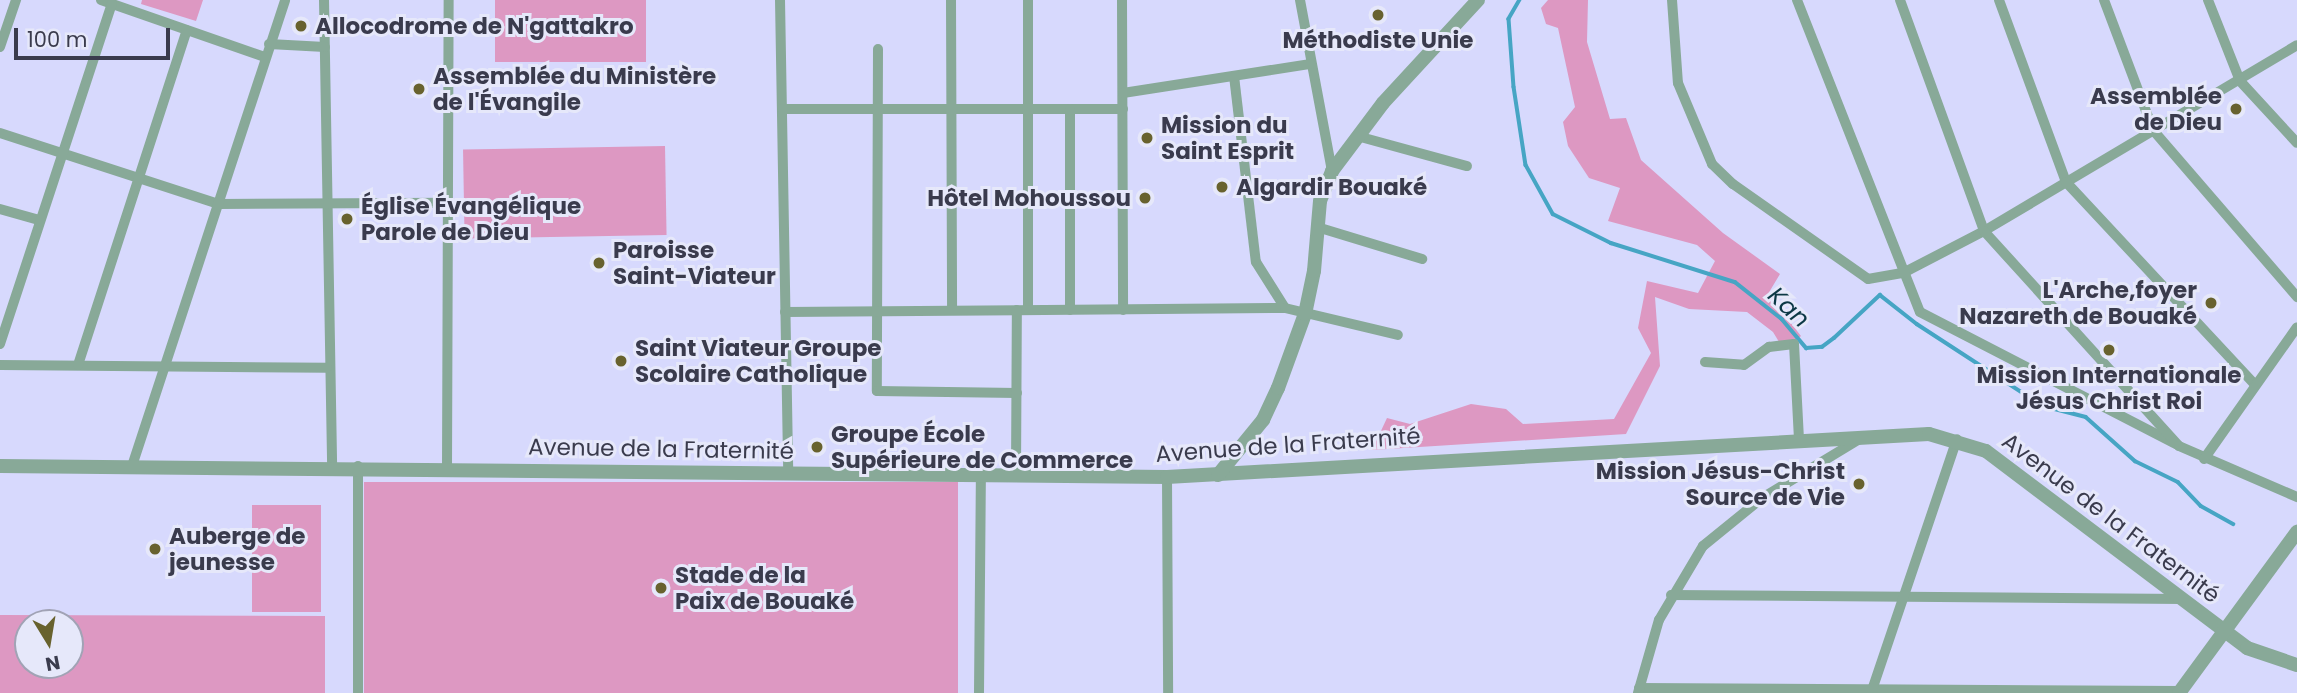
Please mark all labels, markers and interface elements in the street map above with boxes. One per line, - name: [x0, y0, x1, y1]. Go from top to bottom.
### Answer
- marker: Méthodiste Unie: [1370, 7, 1386, 23]
- place label: Allocodrome de N'gattakro: [315, 12, 634, 40]
- scale bar: [18, 14, 173, 58]
- marker: Allocodrome de N'gattakro: [293, 18, 309, 34]
- text: 100 m: [27, 25, 87, 54]
- place label: Méthodiste Unie: [1282, 26, 1474, 54]
- place label: Assemblée du Ministère de l'Évangile: [433, 62, 716, 116]
- marker: Assemblée du Ministère de l'Évangile: [411, 81, 427, 97]
- place label: Assemblée de Dieu: [2090, 82, 2222, 136]
- marker: Assemblée de Dieu: [2228, 101, 2244, 117]
- place label: Mission du Saint Esprit: [1161, 111, 1294, 165]
- marker: Mission du Saint Esprit: [1139, 130, 1155, 146]
- place label: Algardir Bouaké: [1236, 173, 1427, 201]
- marker: Algardir Bouaké: [1214, 179, 1230, 195]
- place label: Hôtel Mohoussou: [927, 184, 1131, 212]
- marker: Hôtel Mohoussou: [1137, 190, 1153, 206]
- place label: Église Évangélique Parole de Dieu: [361, 192, 581, 246]
- marker: Église Évangélique Parole de Dieu: [339, 211, 355, 227]
- place label: Paroisse Saint-Viateur: [613, 236, 776, 290]
- marker: Paroisse Saint-Viateur: [591, 255, 607, 271]
- place label: L'Arche,foyer Nazareth de Bouaké: [1959, 276, 2197, 330]
- water label: Kan: [1762, 281, 1816, 333]
- marker: L'Arche,foyer Nazareth de Bouaké: [2203, 295, 2219, 311]
- place label: Saint Viateur Groupe Scolaire Catholique: [635, 334, 881, 388]
- marker: Mission Internationale Jésus Christ Roi: [2101, 342, 2117, 358]
- marker: Saint Viateur Groupe Scolaire Catholique: [613, 353, 629, 369]
- place label: Mission Internationale Jésus Christ Roi: [1977, 361, 2241, 415]
- place label: Groupe École Supérieure de Commerce: [831, 420, 1133, 474]
- street label: Avenue de la Fraternité: [1154, 422, 1422, 468]
- street label: Avenue de la Fraternité: [1997, 427, 2225, 609]
- street label: Avenue de la Fraternité: [528, 433, 794, 465]
- marker: Groupe École Supérieure de Commerce: [809, 439, 825, 455]
- place label: Mission Jésus-Christ Source de Vie: [1596, 457, 1845, 511]
- marker: Mission Jésus-Christ Source de Vie: [1851, 476, 1867, 492]
- place label: Auberge de jeunesse: [169, 522, 306, 576]
- marker: Auberge de jeunesse: [147, 541, 163, 557]
- place label: Stade de la Paix de Bouaké: [675, 561, 854, 615]
- marker: Stade de la Paix de Bouaké: [653, 580, 669, 596]
- north arrow: [14, 609, 84, 679]
- text: N: [43, 649, 62, 678]

